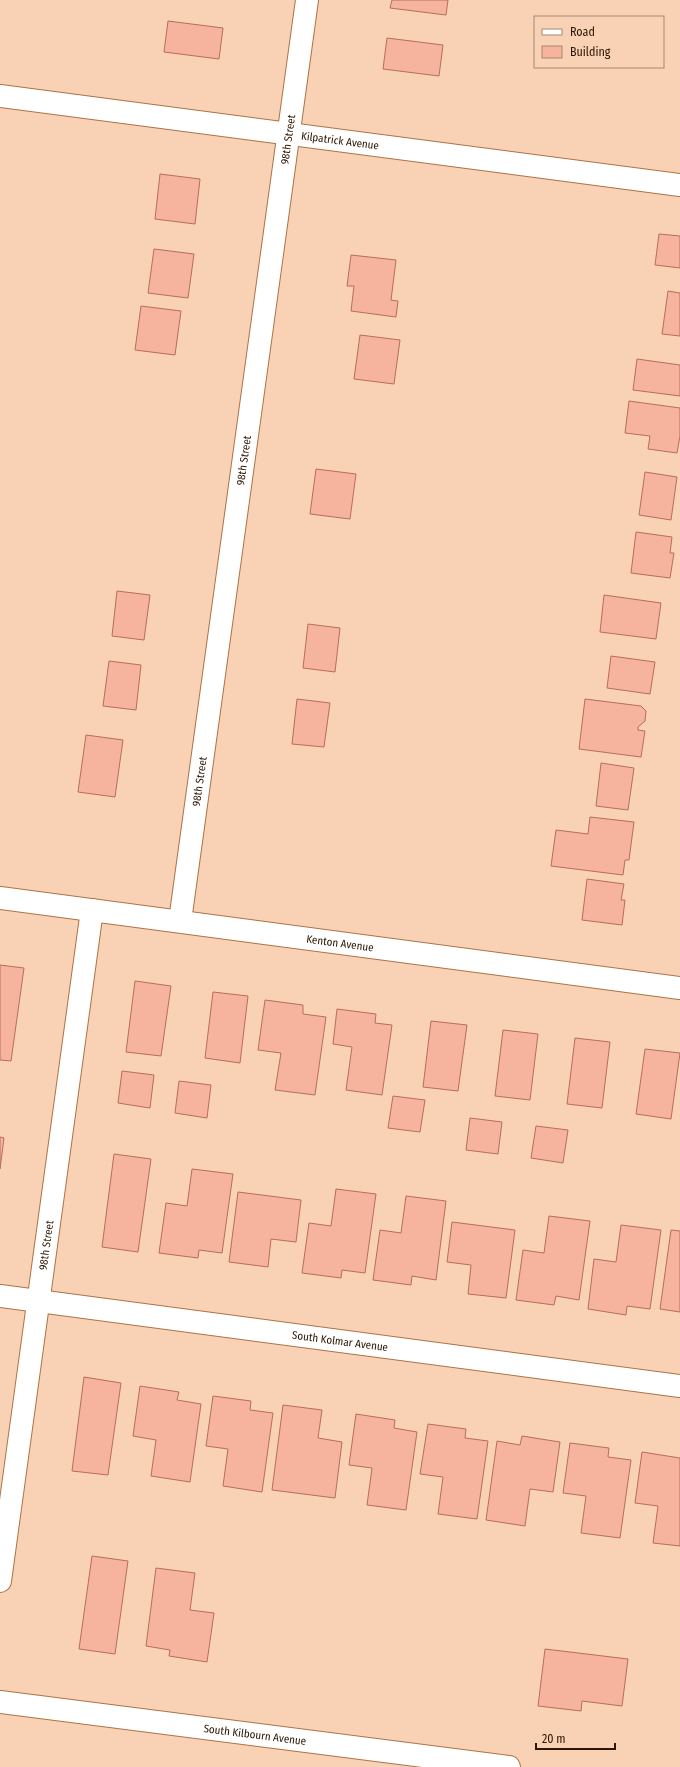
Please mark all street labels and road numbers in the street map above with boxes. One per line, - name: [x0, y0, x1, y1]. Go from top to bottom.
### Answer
- street label: 98th Street: [278, 113, 298, 165]
- street label: Kilpatrick Avenue: [300, 129, 380, 152]
- street label: 98th Street: [234, 434, 253, 486]
- street label: 98th Street: [189, 755, 209, 807]
- street label: Kenton Avenue: [306, 932, 374, 954]
- street label: 98th Street: [36, 1219, 56, 1271]
- street label: South Kolmar Avenue: [291, 1328, 389, 1354]
- street label: South Kilbourn Avenue: [203, 1722, 307, 1748]

